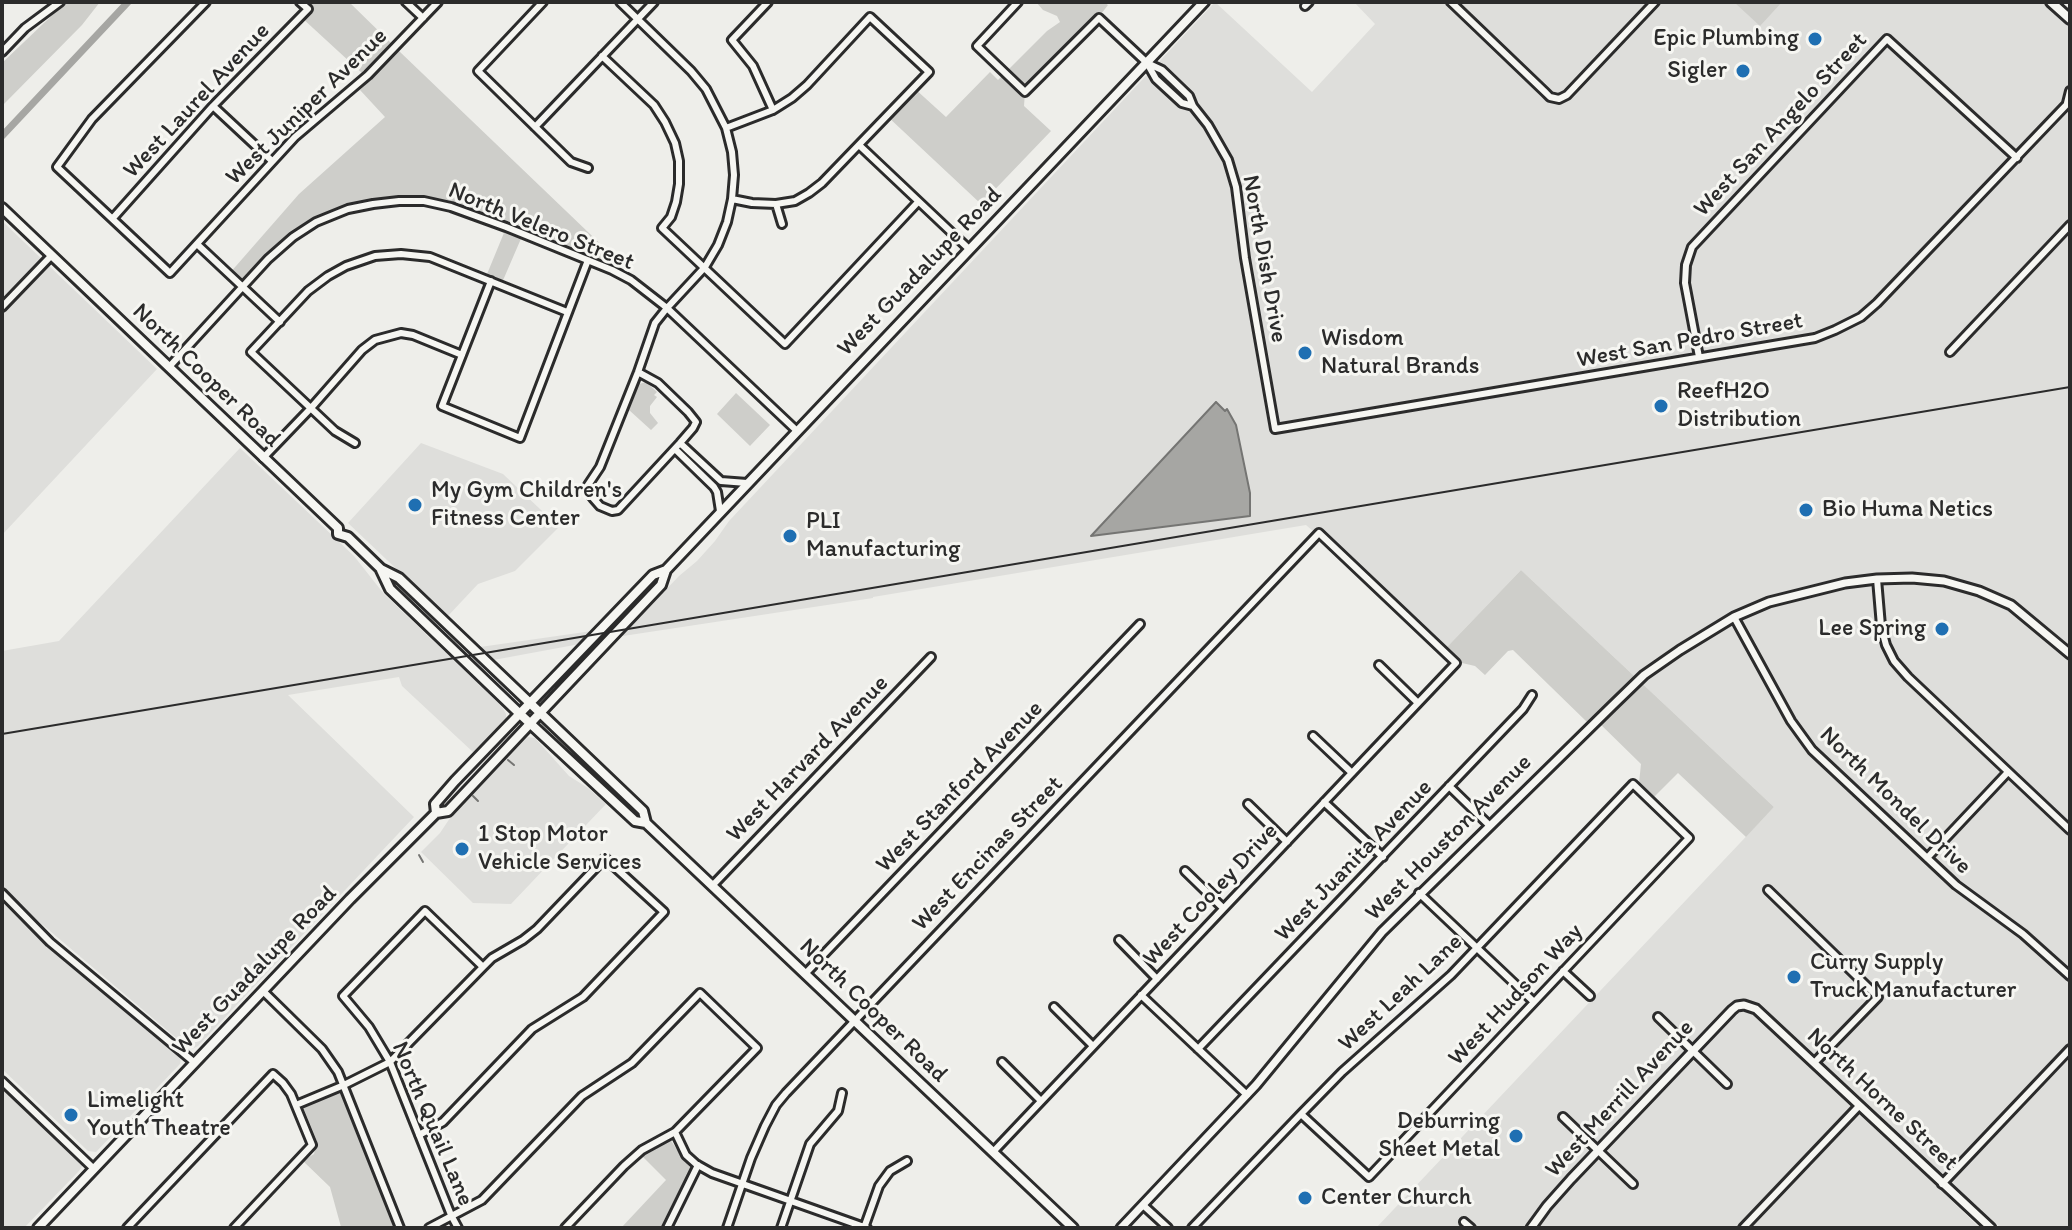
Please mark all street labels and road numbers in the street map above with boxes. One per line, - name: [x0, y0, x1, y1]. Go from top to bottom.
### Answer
- street label: West Laurel Avenue: [117, 17, 277, 185]
- street label: West Juniper Avenue: [220, 22, 394, 192]
- street label: West San Angelo Street: [1688, 27, 1874, 223]
- street label: North Dish Drive: [1235, 173, 1293, 345]
- street label: North Velero Street: [444, 177, 638, 277]
- street label: West Guadalupe Road: [832, 181, 1008, 363]
- street label: North Cooper Road: [126, 298, 286, 454]
- street label: West San Pedro Street: [1575, 307, 1805, 375]
- street label: West Harvard Avenue: [721, 670, 895, 848]
- street label: West Stanford Avenue: [870, 695, 1050, 879]
- street label: North Mondel Drive: [1813, 721, 1977, 881]
- street label: West Houston Avenue: [1360, 749, 1538, 927]
- street label: West Encinas Street: [906, 770, 1070, 938]
- street label: West Juanita Avenue: [1269, 774, 1439, 948]
- street label: West Cooley Drive: [1137, 817, 1285, 973]
- street label: West Guadalupe Road: [167, 880, 343, 1062]
- street label: West Hudson Way: [1443, 918, 1589, 1072]
- street label: West Leah Lane: [1333, 928, 1469, 1058]
- street label: North Cooper Road: [793, 933, 953, 1089]
- street label: West Merrill Avenue: [1539, 1014, 1701, 1184]
- street label: North Horne Street: [1800, 1022, 1964, 1178]
- street label: North Quail Lane: [384, 1038, 480, 1210]

